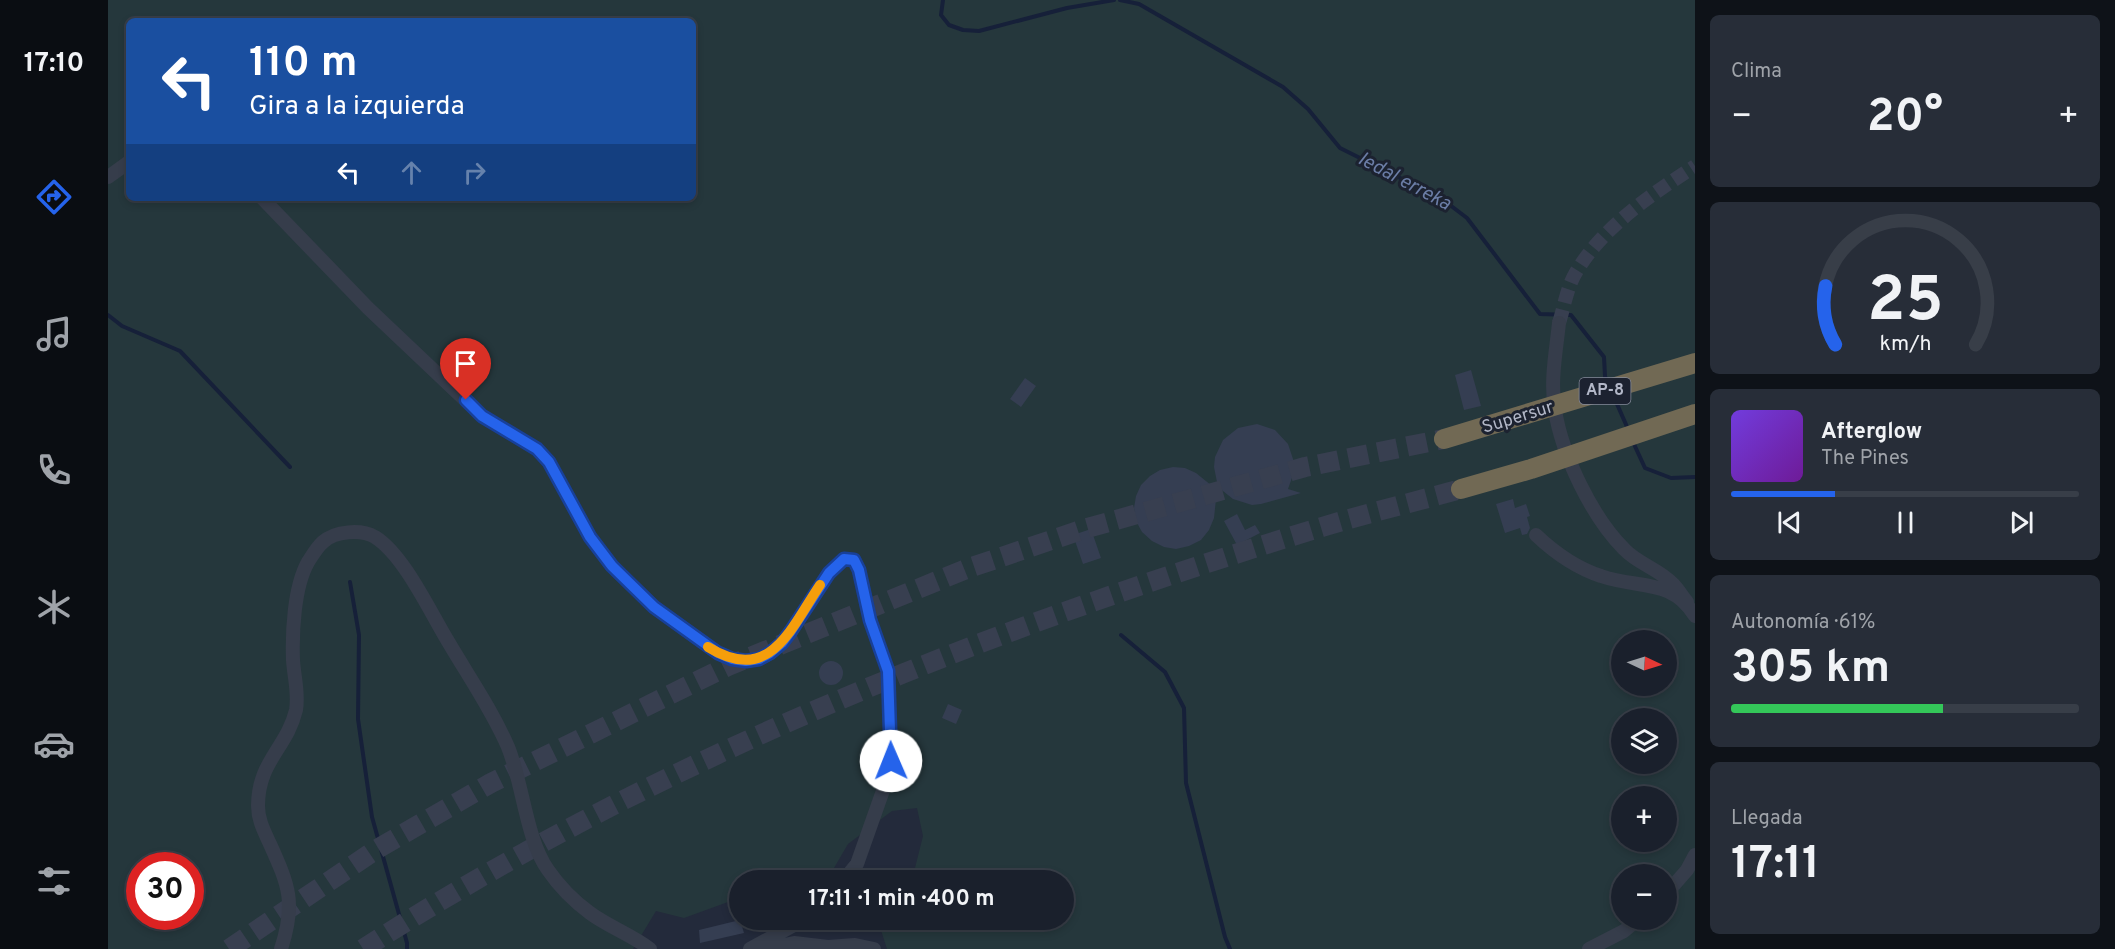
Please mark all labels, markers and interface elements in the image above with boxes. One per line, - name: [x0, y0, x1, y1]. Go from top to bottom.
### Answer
- text: 110 m: [249, 38, 358, 91]
- icon: left: [150, 42, 228, 120]
- text: 17:10: [24, 47, 84, 81]
- text: Clima: [1731, 59, 1782, 85]
- text: Gira a la izquierda: [249, 90, 465, 124]
- text: 20°: [1867, 90, 1943, 147]
- text: −: [1731, 97, 1752, 139]
- text: +: [2058, 97, 2079, 139]
- water label: Iedal erreka: [1353, 147, 1456, 218]
- icon: left: [332, 156, 365, 189]
- icon: ahead: [395, 156, 428, 189]
- icon: right: [458, 156, 491, 189]
- icon: directions: [33, 176, 75, 218]
- text: 25: [1867, 264, 1943, 343]
- icon: music: [33, 313, 75, 355]
- text: km/h: [1879, 331, 1931, 358]
- pin: [440, 338, 491, 400]
- icon: arrive: [449, 347, 482, 380]
- road number: AP-8: [1580, 378, 1630, 404]
- street label: Supersur: [1479, 396, 1557, 440]
- text: Afterglow: [1821, 419, 1922, 446]
- text: The Pines: [1821, 446, 1909, 472]
- icon: phone: [33, 449, 75, 491]
- icon: previous: [1773, 506, 1806, 539]
- icon: pause: [1889, 506, 1922, 539]
- icon: next: [2005, 506, 2038, 539]
- icon: climate: [33, 586, 75, 628]
- text: Autonomía · 61%: [1731, 610, 1876, 636]
- north arrow: [1611, 630, 1677, 696]
- map controls: [1611, 630, 1677, 930]
- text: 305 km: [1731, 641, 1890, 698]
- button: layers: [1611, 708, 1677, 774]
- icon: car: [33, 723, 75, 765]
- position arrow: [859, 729, 923, 793]
- button: +: [1611, 786, 1677, 852]
- text: Llegada: [1731, 806, 1803, 832]
- text: 17:11: [1731, 837, 1820, 894]
- speed limit sign: 30: [126, 852, 204, 930]
- icon: filters: [33, 860, 75, 902]
- button: −: [1611, 864, 1677, 930]
- text: 17:11 · 1 min · 400 m: [808, 886, 995, 913]

